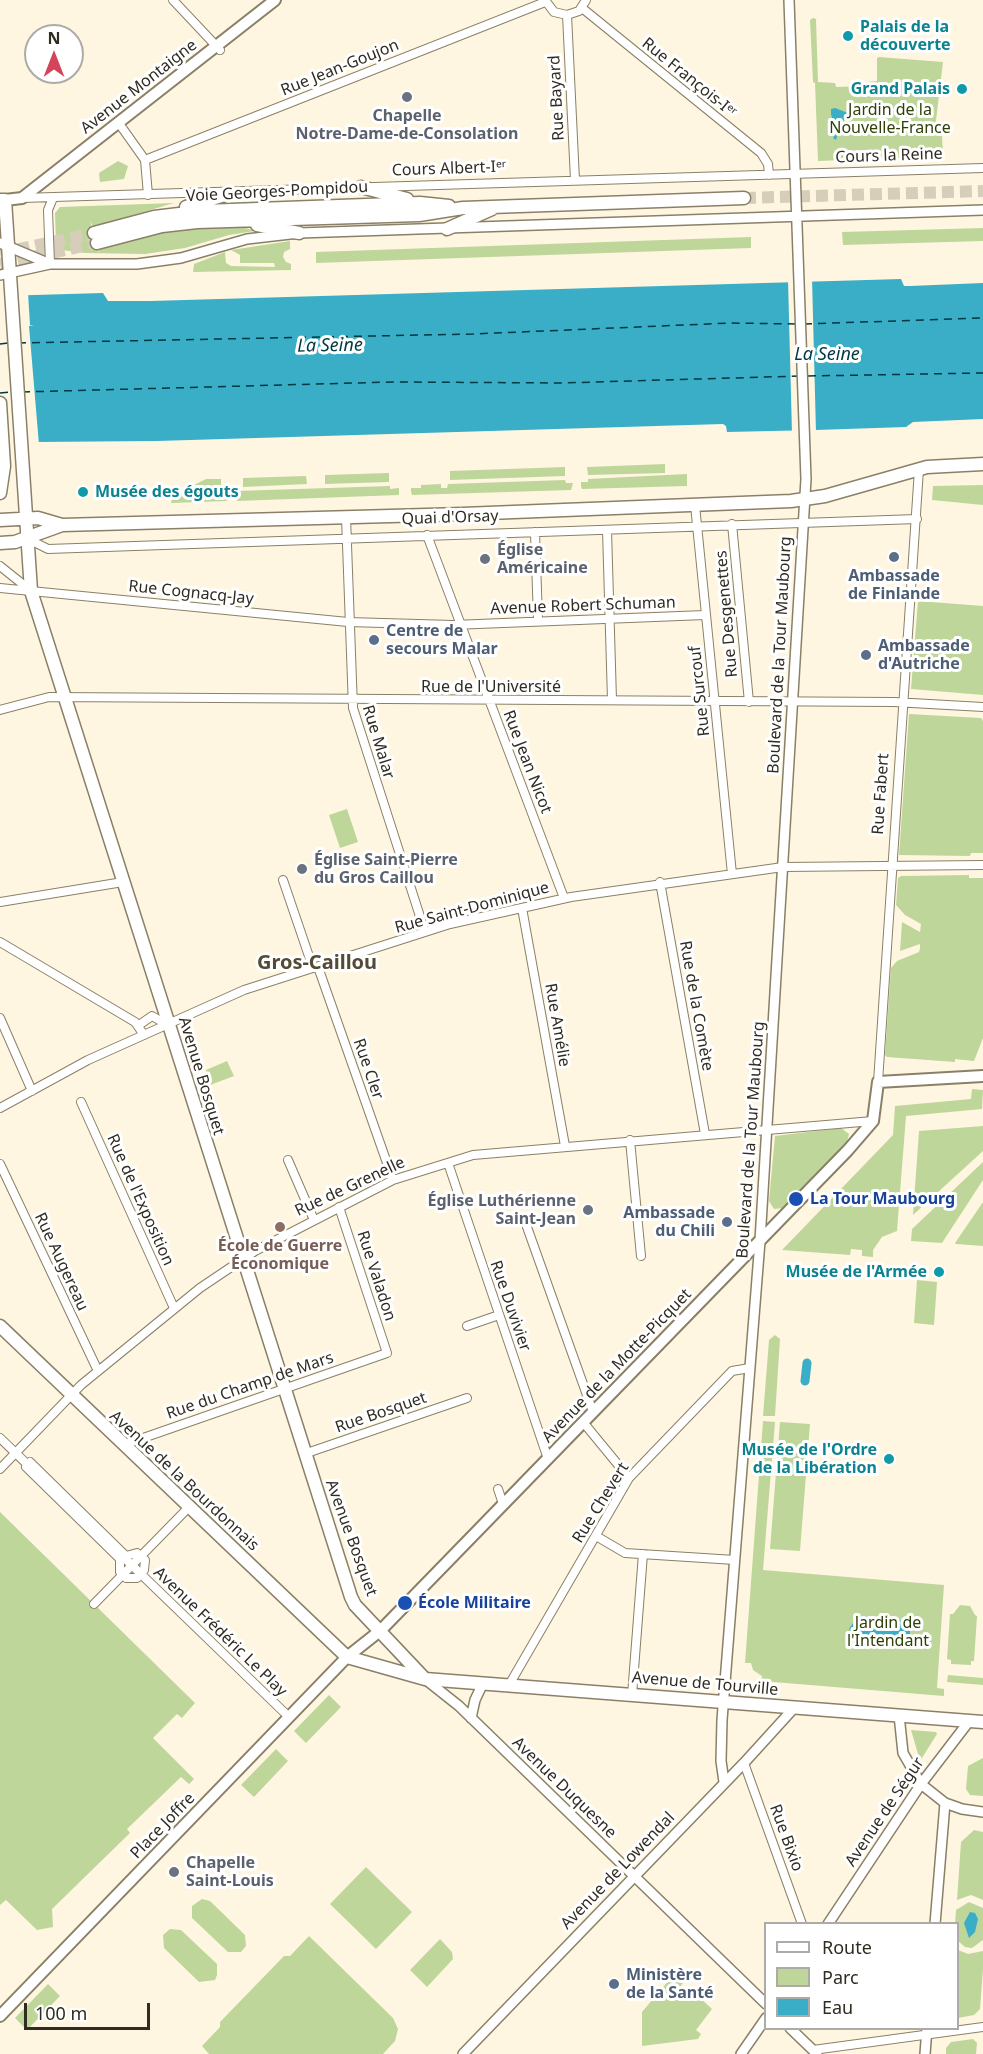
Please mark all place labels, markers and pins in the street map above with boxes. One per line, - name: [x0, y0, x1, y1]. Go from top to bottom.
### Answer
- place label: Palais de la découverte: [860, 17, 951, 55]
- marker: Palais de la découverte: [841, 29, 855, 43]
- place label: Grand Palais: [851, 79, 950, 99]
- marker: Grand Palais: [955, 82, 969, 96]
- marker: Chapelle Notre-Dame-de-Consolation: [400, 90, 414, 104]
- place label: Chapelle Notre-Dame-de-Consolation: [296, 106, 518, 144]
- place label: Musée des égouts: [95, 482, 239, 502]
- marker: Musée des égouts: [76, 485, 90, 499]
- place label: Église Américaine: [497, 540, 588, 578]
- marker: Ambassade de Finlande: [887, 550, 901, 564]
- marker: Église Américaine: [478, 552, 492, 566]
- place label: Ambassade de Finlande: [848, 566, 940, 604]
- place label: Centre de secours Malar: [386, 621, 498, 659]
- marker: Centre de secours Malar: [367, 633, 381, 647]
- place label: Ambassade d'Autriche: [878, 636, 970, 674]
- marker: Ambassade d'Autriche: [859, 648, 873, 662]
- place label: Église Saint-Pierre du Gros Caillou: [314, 850, 458, 888]
- marker: Église Saint-Pierre du Gros Caillou: [295, 862, 309, 876]
- place label: La Tour Maubourg: [810, 1189, 955, 1209]
- marker: La Tour Maubourg: [787, 1190, 805, 1208]
- place label: Église Luthérienne Saint-Jean: [428, 1191, 576, 1229]
- marker: Église Luthérienne Saint-Jean: [581, 1203, 595, 1217]
- place label: Ambassade du Chili: [623, 1203, 715, 1241]
- marker: Ambassade du Chili: [720, 1215, 734, 1229]
- marker: École de Guerre Économique: [273, 1220, 287, 1234]
- place label: École de Guerre Économique: [218, 1236, 342, 1274]
- place label: Musée de l'Armée: [786, 1262, 927, 1282]
- marker: Musée de l'Armée: [932, 1265, 946, 1279]
- place label: Musée de l'Ordre de la Libération: [741, 1440, 877, 1478]
- marker: Musée de l'Ordre de la Libération: [882, 1452, 896, 1466]
- place label: École Militaire: [418, 1593, 531, 1613]
- marker: École Militaire: [396, 1594, 414, 1612]
- place label: Chapelle Saint-Louis: [186, 1853, 274, 1891]
- marker: Chapelle Saint-Louis: [167, 1865, 181, 1879]
- place label: Ministère de la Santé: [626, 1965, 714, 2003]
- marker: Ministère de la Santé: [607, 1977, 621, 1991]

